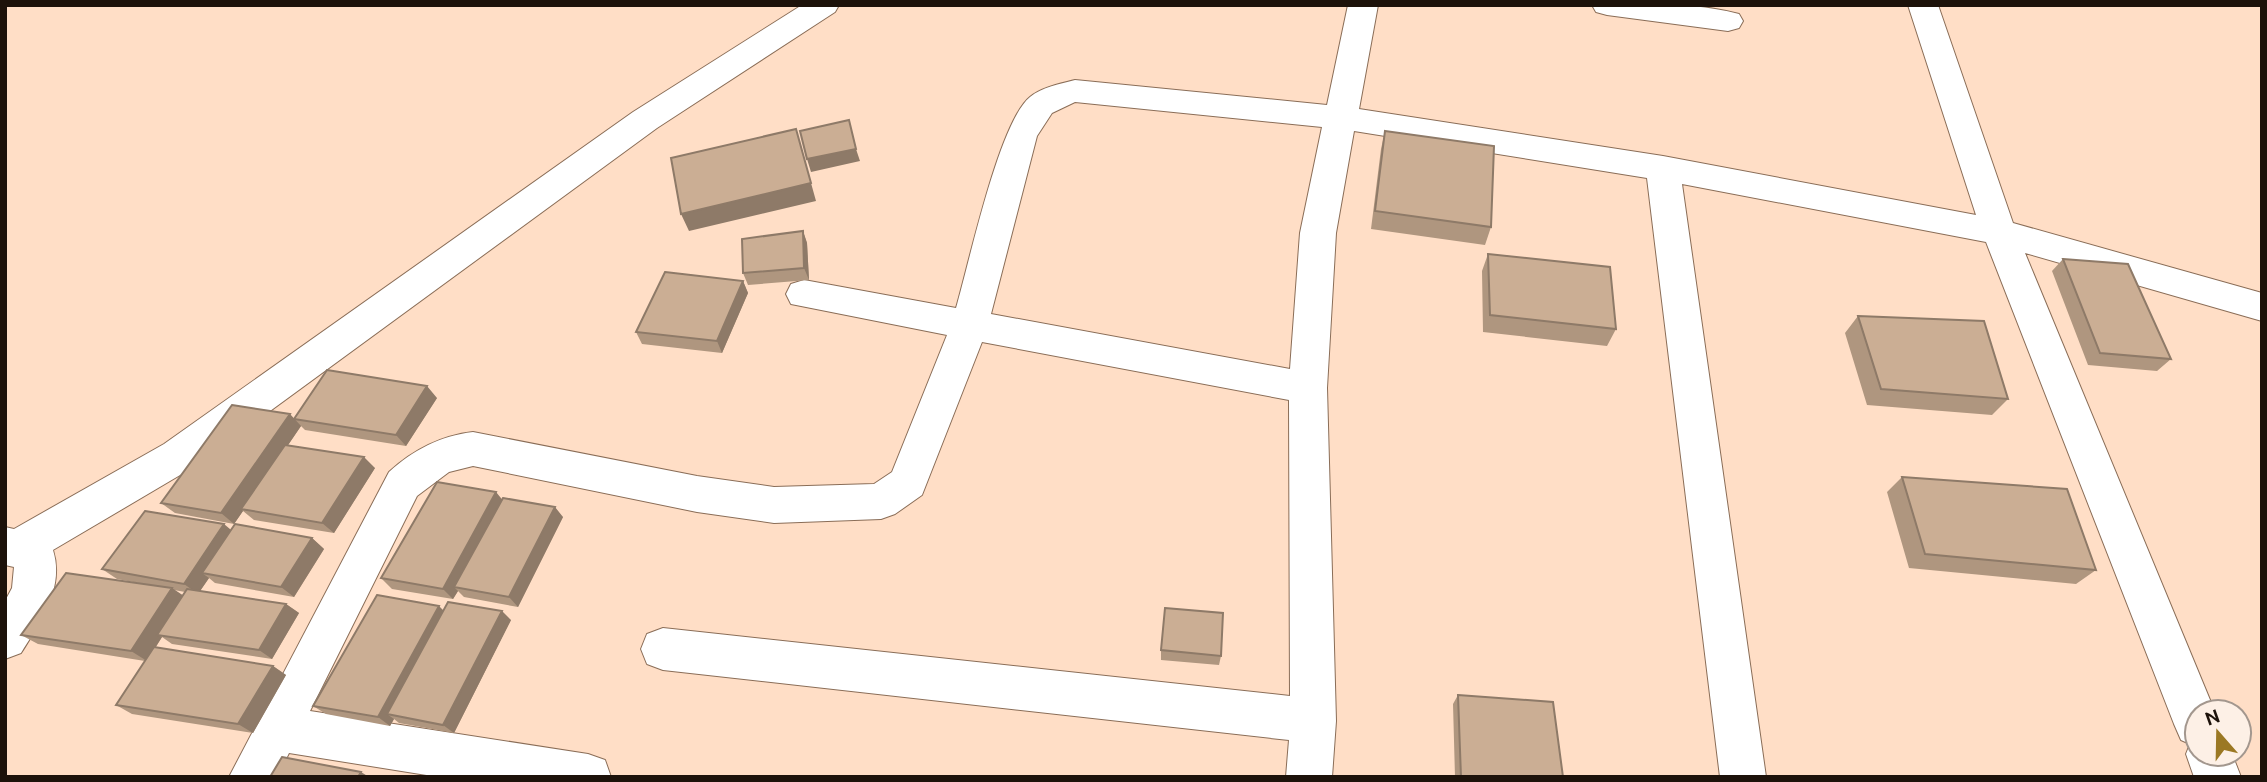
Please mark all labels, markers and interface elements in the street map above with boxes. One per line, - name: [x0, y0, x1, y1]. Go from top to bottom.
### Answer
- north arrow: [2183, 698, 2253, 768]
- text: N: [2202, 704, 2223, 730]

